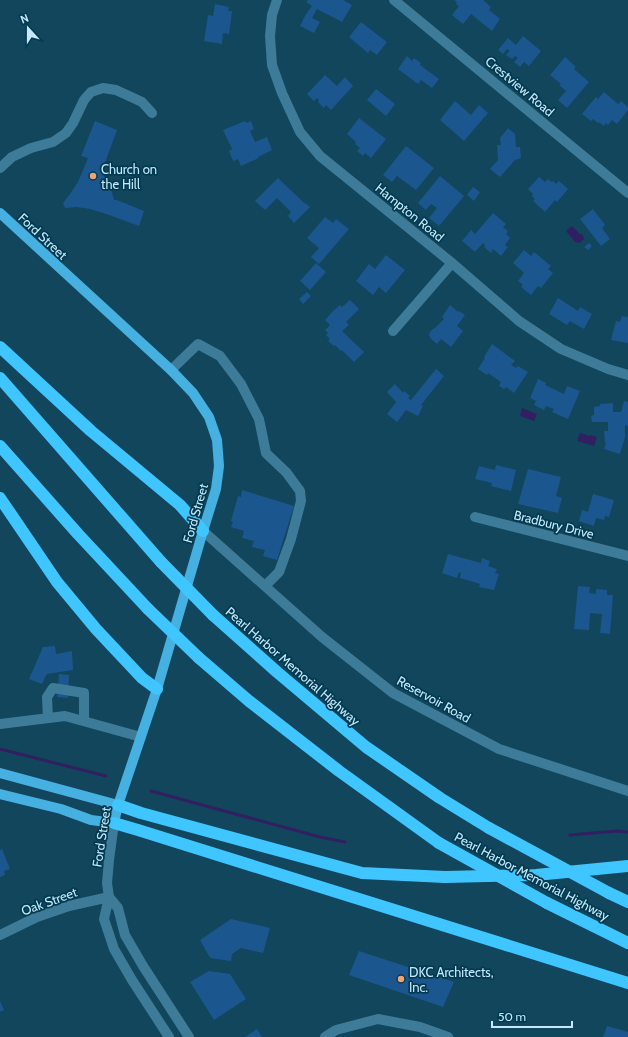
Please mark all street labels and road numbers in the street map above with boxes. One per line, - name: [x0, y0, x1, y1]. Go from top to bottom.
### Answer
- street label: Crestview Road: [482, 53, 558, 119]
- street label: Hampton Road: [372, 179, 448, 245]
- street label: Ford Street: [15, 209, 71, 263]
- street label: Ford Street: [179, 481, 211, 544]
- street label: Bradbury Drive: [512, 506, 596, 542]
- street label: Pearl Harbor Memorial Highway: [222, 603, 364, 729]
- street label: Reservoir Road: [394, 672, 474, 726]
- street label: Ford Street: [88, 805, 114, 868]
- street label: Pearl Harbor Memorial Highway: [452, 828, 612, 924]
- street label: Oak Street: [19, 883, 80, 918]

